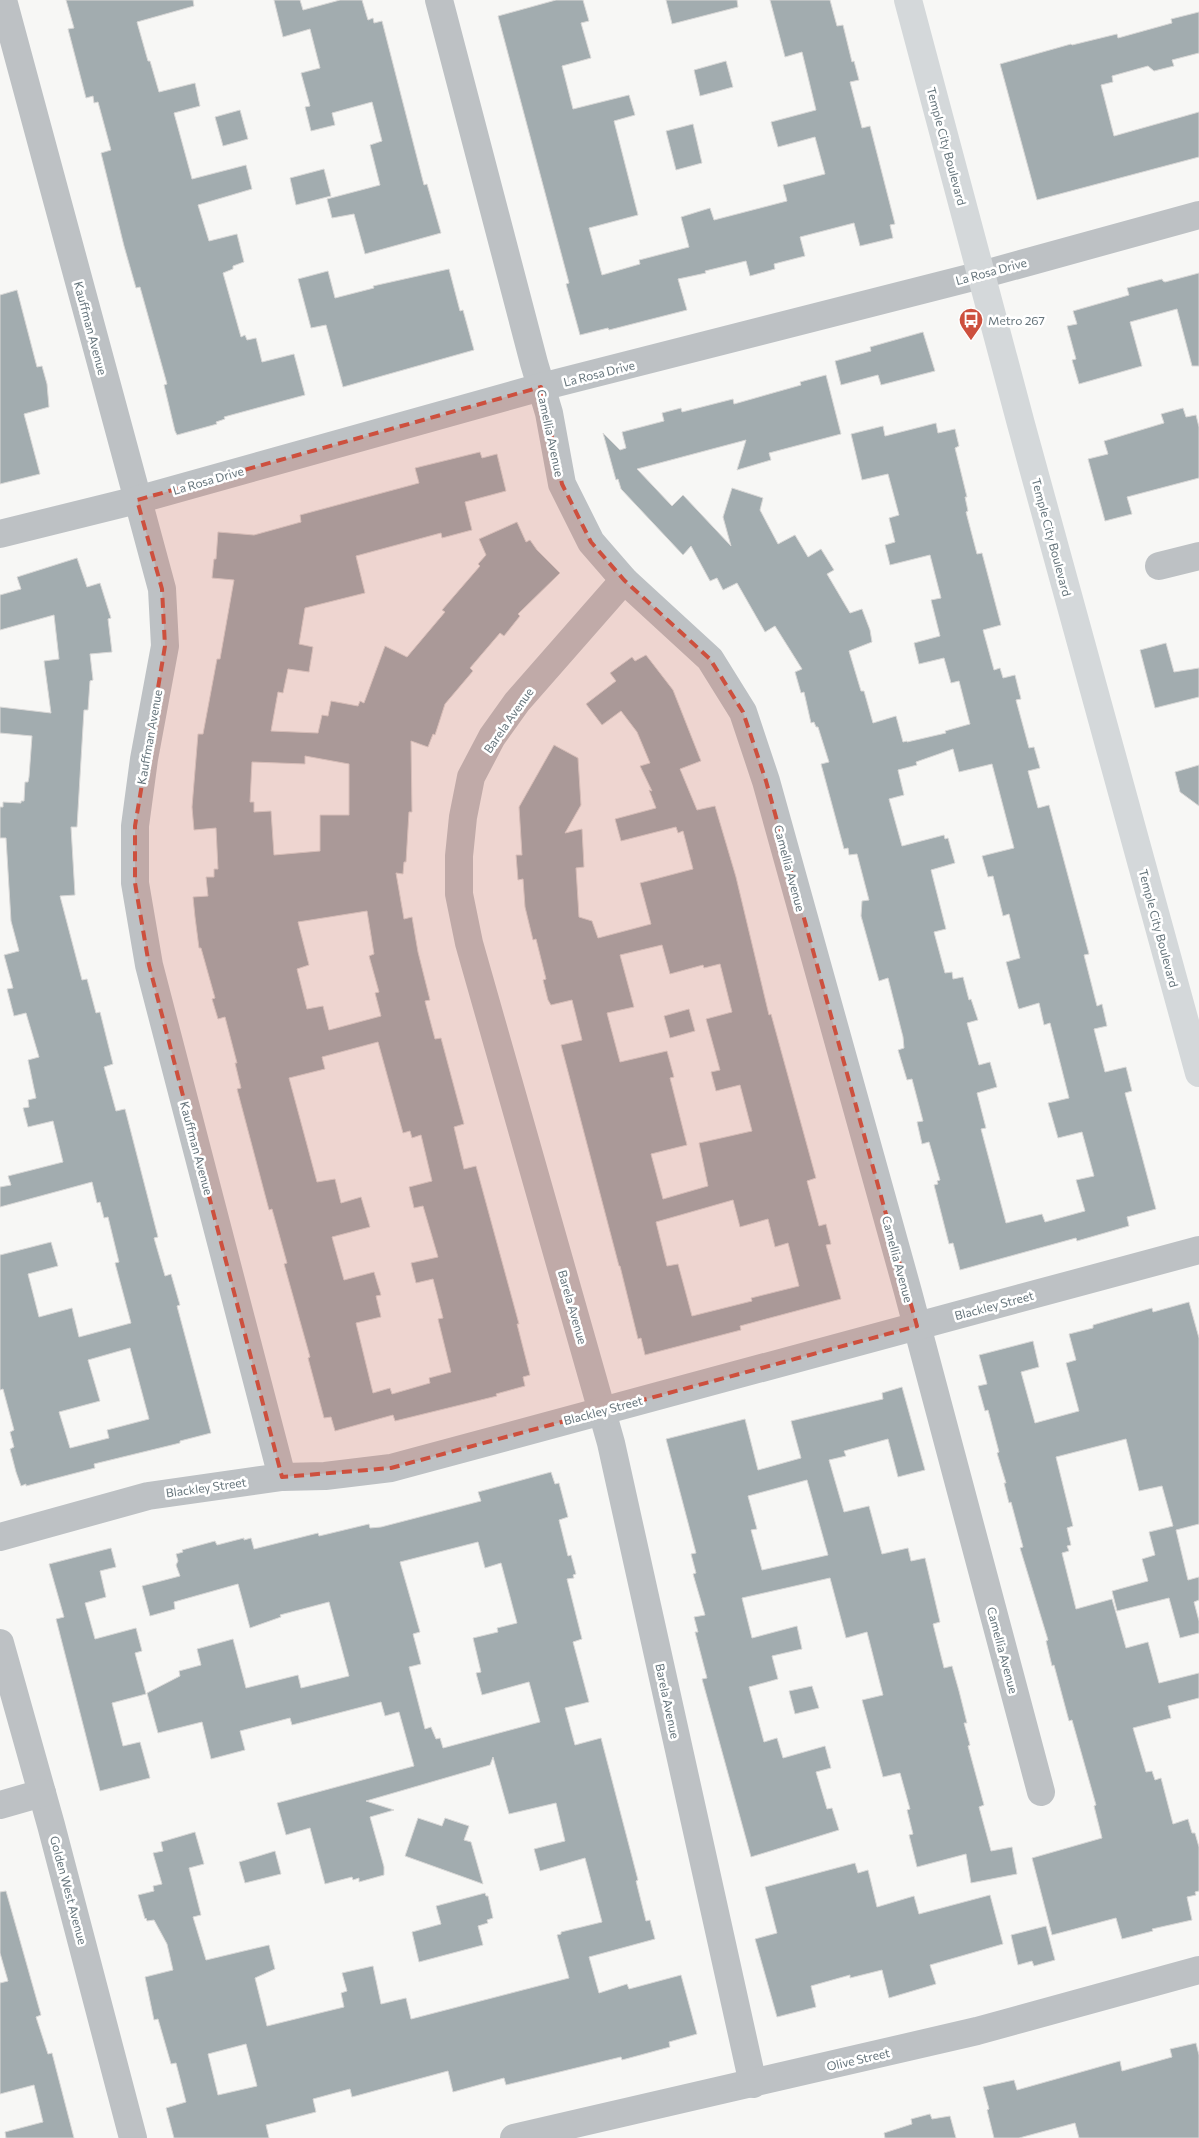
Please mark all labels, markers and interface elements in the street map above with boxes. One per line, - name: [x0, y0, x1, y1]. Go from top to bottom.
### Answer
- street label: Temple City Boulevard: [924, 85, 970, 207]
- street label: La Rosa Drive: [954, 255, 1028, 287]
- street label: Kauffman Avenue: [72, 280, 110, 376]
- bus stop icon: Metro 267: [958, 307, 984, 341]
- place label: Metro 267: [988, 313, 1045, 327]
- street label: La Rosa Drive: [562, 357, 636, 389]
- street label: Camellia Avenue: [535, 388, 567, 478]
- street label: La Rosa Drive: [171, 463, 245, 497]
- street label: Temple City Boulevard: [1029, 476, 1075, 598]
- street label: Barela Avenue: [480, 685, 536, 755]
- street label: Kauffman Avenue: [134, 688, 164, 786]
- street label: Camellia Avenue: [772, 823, 808, 913]
- street label: Temple City Boulevard: [1136, 867, 1182, 989]
- street label: Kauffman Avenue: [178, 1100, 216, 1196]
- street label: Camellia Avenue: [880, 1214, 916, 1304]
- street label: Barela Avenue: [556, 1268, 590, 1346]
- street label: Blackley Street: [953, 1288, 1035, 1322]
- street label: Blackley Street: [562, 1393, 644, 1427]
- street label: Blackley Street: [165, 1474, 247, 1500]
- street label: Camellia Avenue: [985, 1605, 1021, 1695]
- street label: Barela Avenue: [653, 1662, 683, 1740]
- street label: Golden West Avenue: [48, 1834, 90, 1946]
- street label: Olive Street: [825, 2045, 891, 2073]

